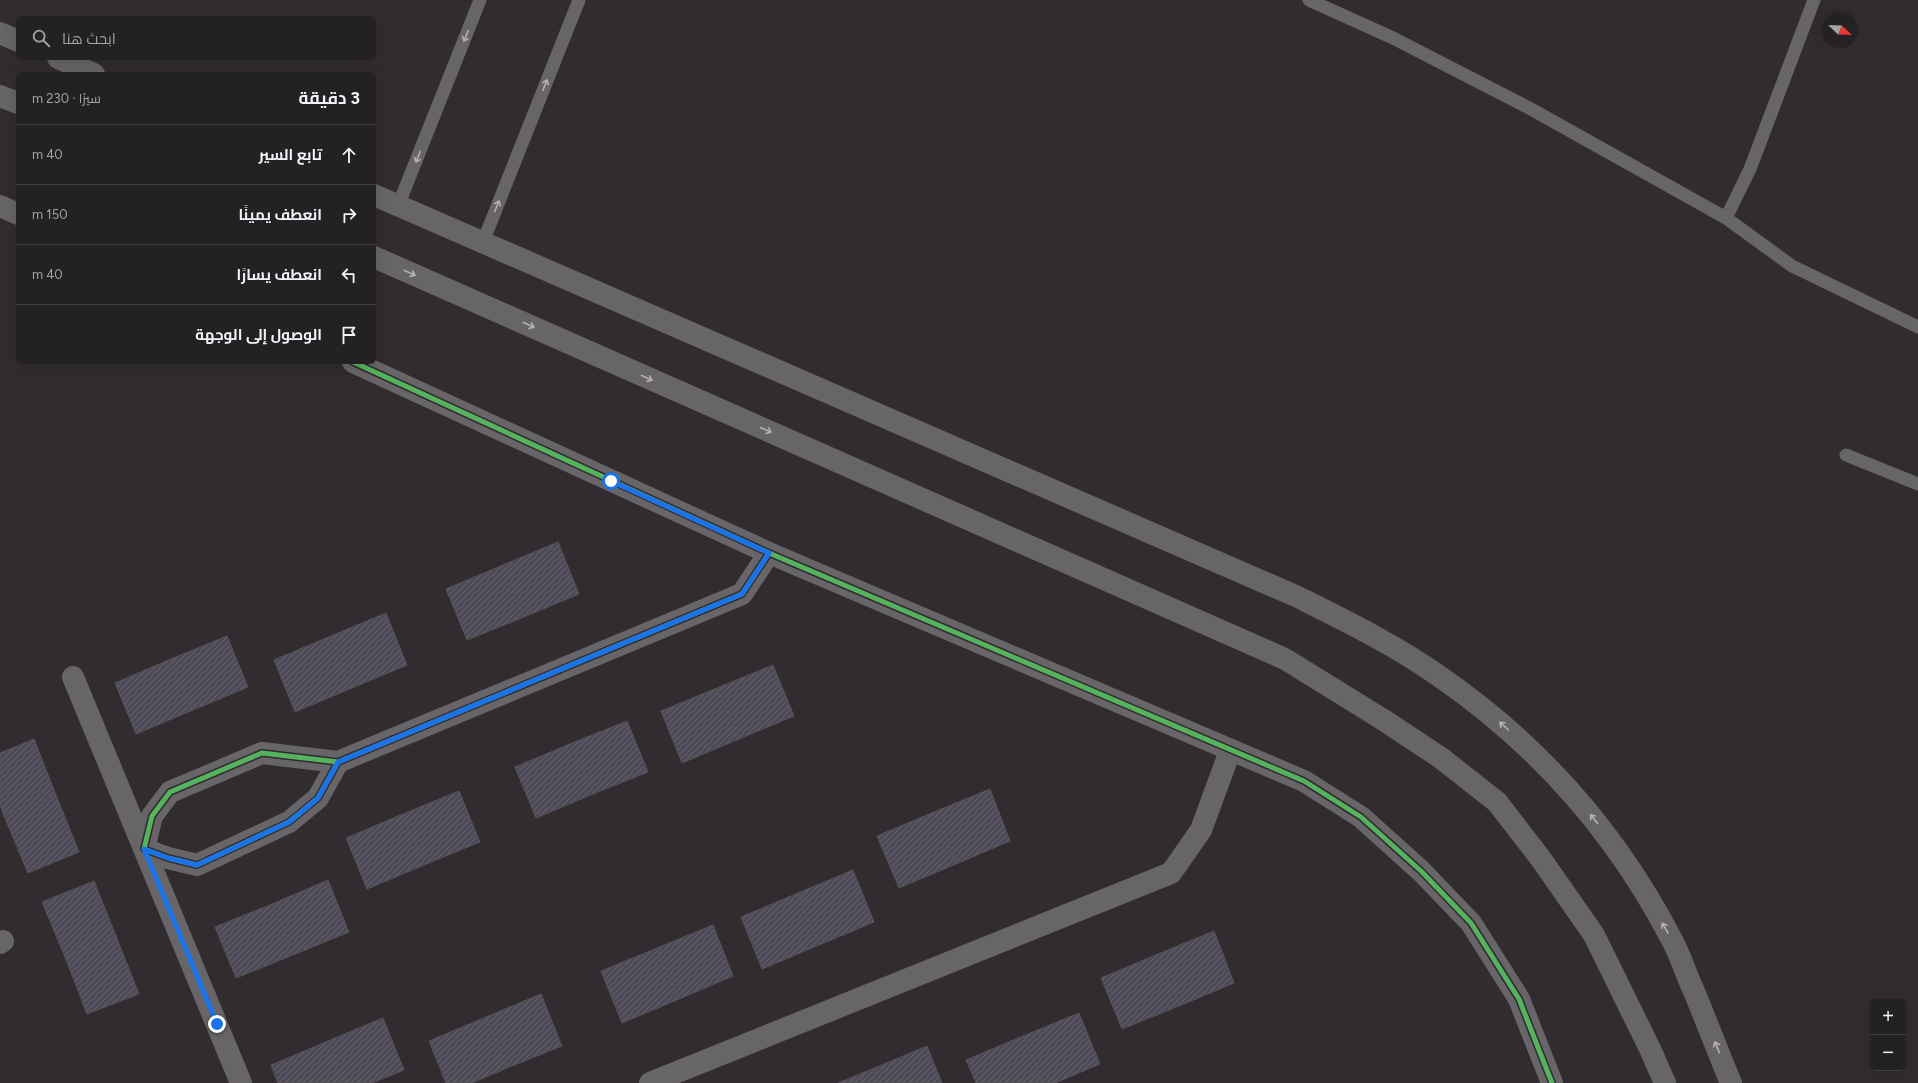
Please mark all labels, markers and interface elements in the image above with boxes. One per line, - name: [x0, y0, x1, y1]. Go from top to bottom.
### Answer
- north arrow: [1822, 12, 1858, 48]
- search box: [16, 16, 376, 60]
- icon: search: [30, 27, 52, 49]
- text: ابحث هنا: [62, 30, 116, 48]
- one-way arrow: [462, 30, 469, 42]
- one-way arrow: [542, 80, 550, 92]
- text: 3 دقيقة: [298, 88, 360, 108]
- text: سيرًا · 230 m: [32, 91, 101, 106]
- icon: ahead: [338, 144, 360, 166]
- text: تابع السير: [259, 146, 322, 164]
- text: 40 m: [32, 147, 63, 162]
- one-way arrow: [413, 150, 421, 162]
- one-way arrow: [494, 201, 502, 213]
- icon: right: [338, 204, 360, 226]
- text: انعطف يمينًا: [238, 206, 322, 224]
- text: 150 m: [32, 207, 67, 222]
- icon: left: [338, 264, 360, 286]
- text: انعطف يسارًا: [237, 266, 322, 284]
- text: 40 m: [32, 267, 63, 282]
- one-way arrow: [403, 269, 415, 277]
- one-way arrow: [522, 322, 534, 329]
- icon: arrive: [338, 324, 360, 346]
- text: الوصول إلى الوجهة: [195, 326, 322, 344]
- one-way arrow: [641, 375, 653, 382]
- one-way arrow: [760, 427, 772, 434]
- route start: [602, 472, 620, 490]
- one-way arrow: [1499, 721, 1509, 731]
- one-way arrow: [1590, 814, 1598, 825]
- one-way arrow: [1661, 922, 1669, 934]
- map controls: [1870, 999, 1906, 1071]
- button: +: [1870, 999, 1906, 1035]
- route end: [208, 1015, 226, 1033]
- button: −: [1870, 1035, 1906, 1071]
- one-way arrow: [1712, 1041, 1720, 1053]

